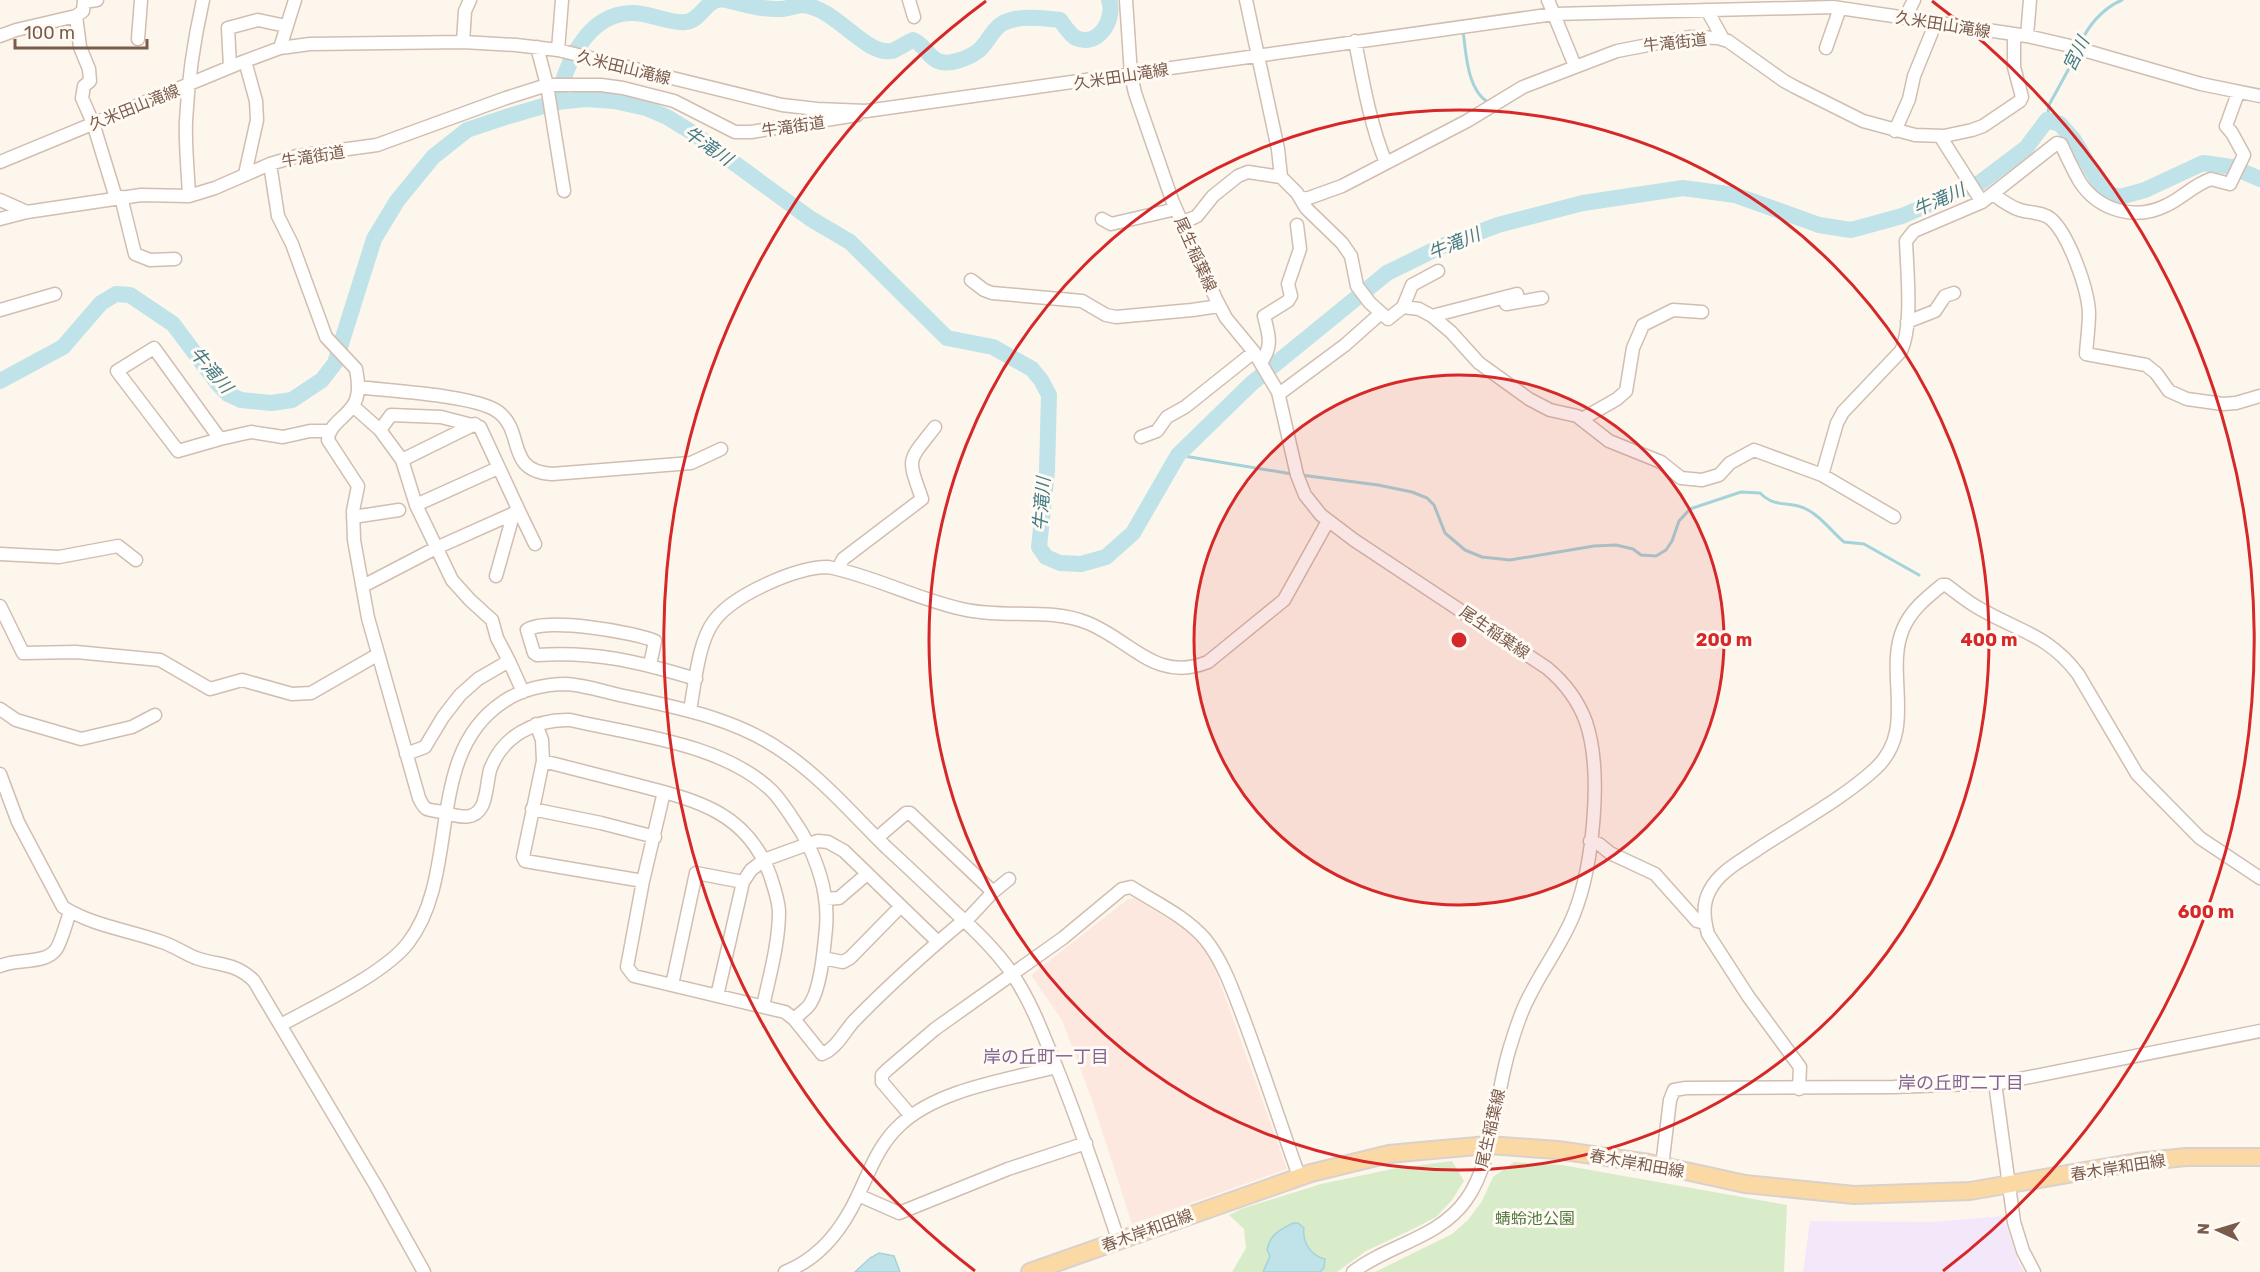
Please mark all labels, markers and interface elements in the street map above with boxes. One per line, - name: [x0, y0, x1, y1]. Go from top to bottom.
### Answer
- street label: 久米田山滝線: [1894, 8, 1992, 41]
- scale bar: [15, 12, 147, 50]
- text: 100 m: [24, 22, 75, 44]
- street label: 牛滝街道: [1642, 30, 1708, 55]
- water label: 宮川: [2058, 31, 2095, 75]
- street label: 久米田山滝線: [575, 47, 673, 88]
- street label: 久米田山滝線: [1072, 60, 1170, 93]
- street label: 久米田山滝線: [86, 81, 182, 134]
- street label: 牛滝街道: [760, 113, 826, 140]
- water label: 牛滝川: [680, 122, 738, 172]
- street label: 牛滝街道: [280, 142, 346, 171]
- water label: 牛滝川: [1910, 178, 1970, 221]
- street label: 尾生稲葉線: [1171, 214, 1220, 295]
- water label: 牛滝川: [1425, 223, 1485, 265]
- water label: 牛滝川: [185, 342, 238, 399]
- water label: 牛滝川: [1029, 474, 1055, 532]
- street label: 尾生稲葉線: [1456, 602, 1533, 663]
- text: 200 m: [1696, 629, 1752, 651]
- text: 400 m: [1960, 629, 2018, 651]
- centre of rings: [1449, 630, 1469, 650]
- text: 600 m: [2178, 901, 2234, 923]
- district label: 岸の丘町一丁目: [983, 1046, 1109, 1068]
- district label: 岸の丘町二丁目: [1898, 1072, 2024, 1094]
- street label: 尾生稲葉線: [1472, 1087, 1509, 1169]
- street label: 春木岸和田線: [1588, 1146, 1686, 1181]
- street label: 春木岸和田線: [2069, 1151, 2167, 1184]
- north arrow: [2188, 1200, 2248, 1260]
- street label: 春木岸和田線: [1099, 1205, 1196, 1256]
- park label: 蜻蛉池公園: [1495, 1209, 1575, 1228]
- text: N: [2194, 1223, 2213, 1235]

